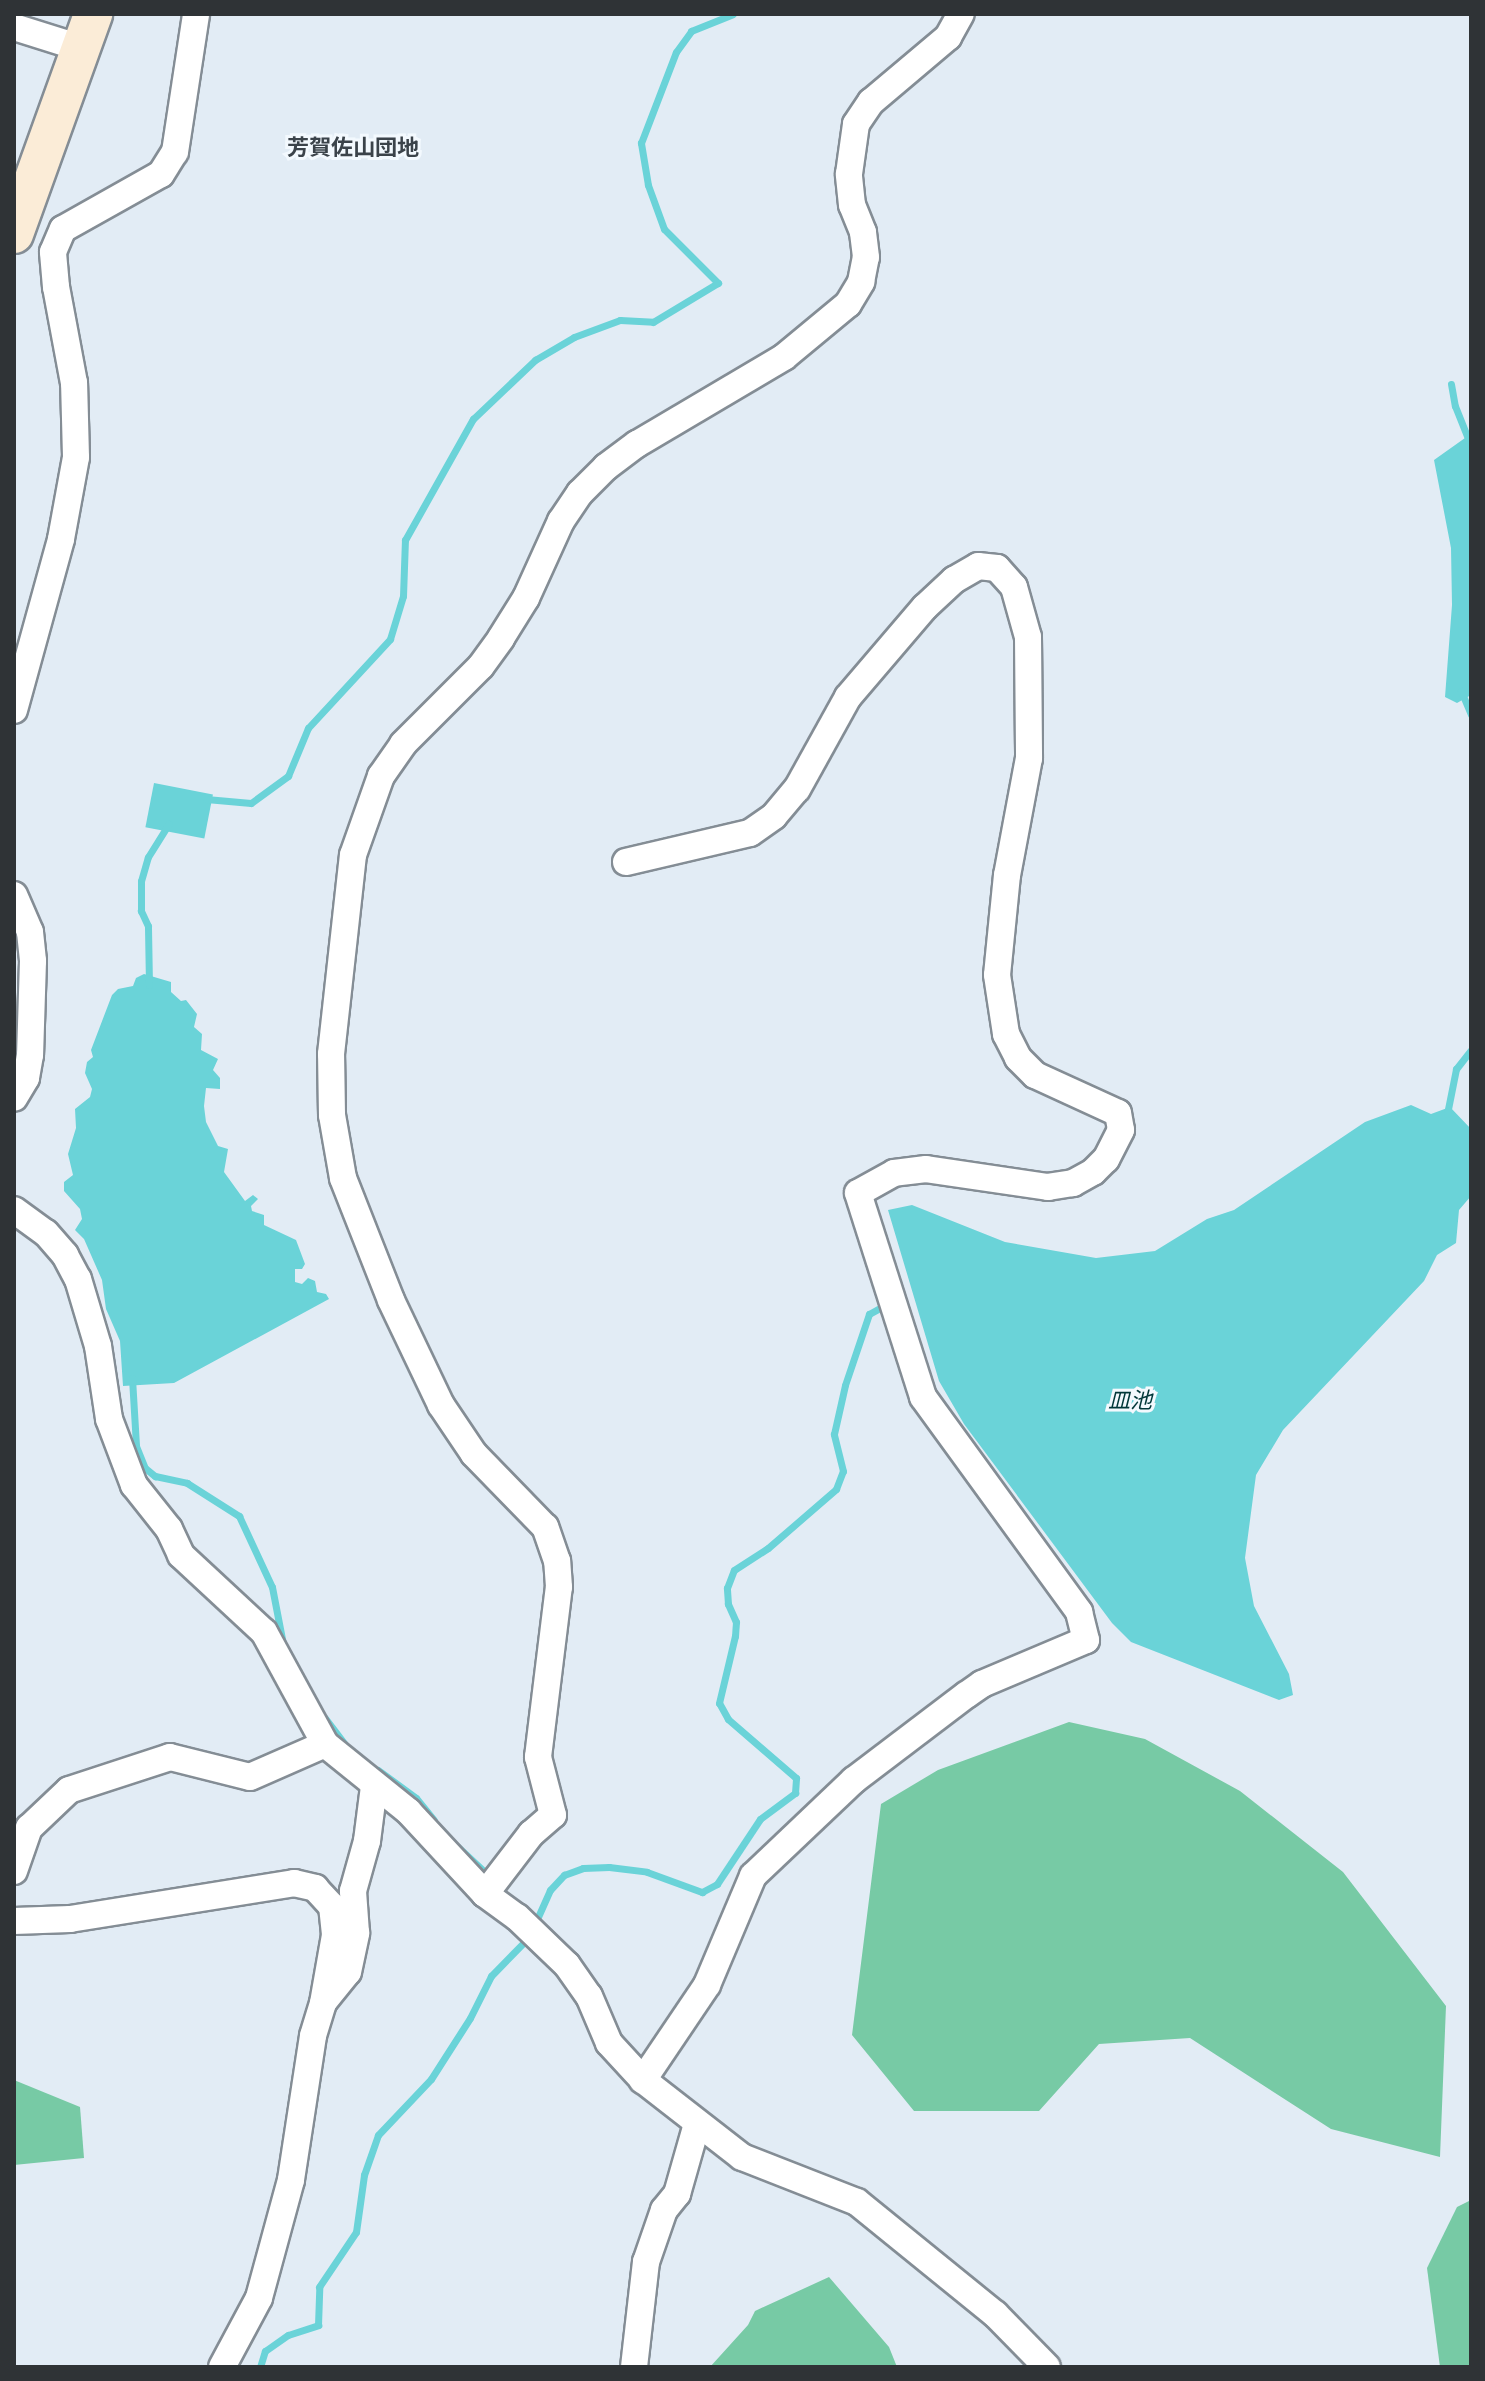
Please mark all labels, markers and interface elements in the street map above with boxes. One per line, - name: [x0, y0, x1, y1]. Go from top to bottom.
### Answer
- district label: 芳賀佐山団地: [287, 135, 419, 161]
- water label: 皿池: [1108, 1388, 1152, 1414]

